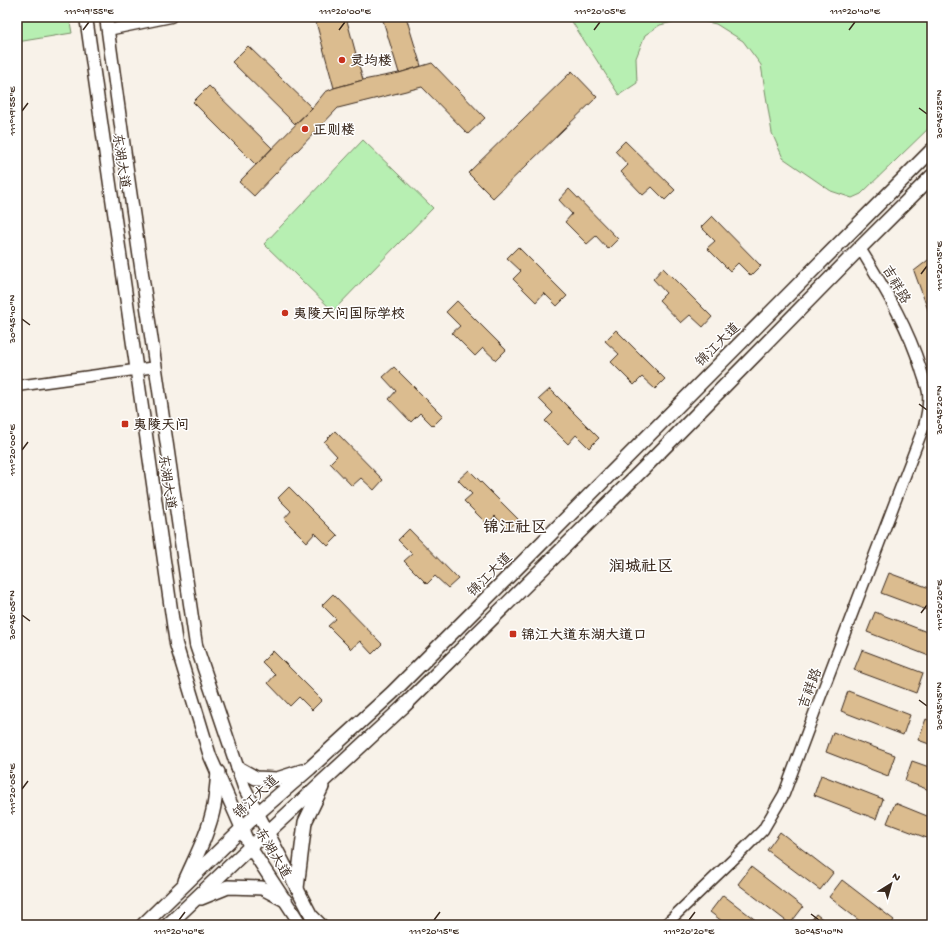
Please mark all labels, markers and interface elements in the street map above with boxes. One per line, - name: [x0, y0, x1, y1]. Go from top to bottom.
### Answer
- text: 111°19'55"E: [63, 6, 114, 18]
- text: 111°20'00"E: [318, 6, 372, 18]
- text: 111°20'05"E: [573, 6, 626, 18]
- text: 111°20'10"E: [829, 6, 881, 18]
- place label: 灵均楼: [350, 54, 392, 71]
- marker: 灵均楼: [337, 55, 347, 65]
- text: 111°19'55"E: [7, 86, 19, 137]
- text: 30°45'25"N: [934, 89, 946, 139]
- place label: 正则楼: [313, 123, 355, 140]
- marker: 正则楼: [300, 124, 310, 134]
- street label: 东湖大道: [107, 132, 133, 190]
- text: 111°20'15"E: [934, 241, 946, 292]
- street label: 吉祥路: [877, 262, 914, 308]
- text: 30°45'10"N: [7, 294, 19, 344]
- place label: 夷陵天问国际学校: [293, 306, 405, 324]
- marker: 夷陵天问国际学校: [280, 308, 290, 318]
- street label: 锦江大道: [693, 320, 745, 372]
- text: 30°45'20"N: [934, 385, 946, 436]
- place label: 夷陵天问: [133, 418, 189, 435]
- marker: 夷陵天问: [120, 419, 130, 429]
- text: 111°20'00"E: [7, 423, 19, 477]
- street label: 东湖大道: [153, 453, 179, 511]
- district label: 锦江社区: [483, 518, 547, 539]
- street label: 锦江大道: [465, 550, 517, 602]
- district label: 润城社区: [609, 557, 673, 578]
- text: 111°20'20"E: [934, 579, 946, 631]
- text: 30°45'05"N: [7, 590, 19, 641]
- place label: 锦江大道东湖大道口: [521, 628, 647, 645]
- marker: 锦江大道东湖大道口: [508, 629, 518, 639]
- street label: 吉祥路: [795, 666, 827, 712]
- text: 30°45'15"N: [934, 682, 946, 731]
- text: 111°20'05"E: [7, 763, 19, 816]
- street label: 锦江大道: [230, 773, 283, 823]
- street label: 东湖大道: [250, 825, 294, 883]
- north arrow: [871, 864, 911, 904]
- text: N: [889, 871, 902, 885]
- text: 111°20'10"E: [153, 926, 205, 938]
- text: 111°20'15"E: [408, 926, 459, 938]
- text: 111°20'20"E: [663, 926, 715, 938]
- text: 30°45'10"N: [794, 926, 844, 938]

